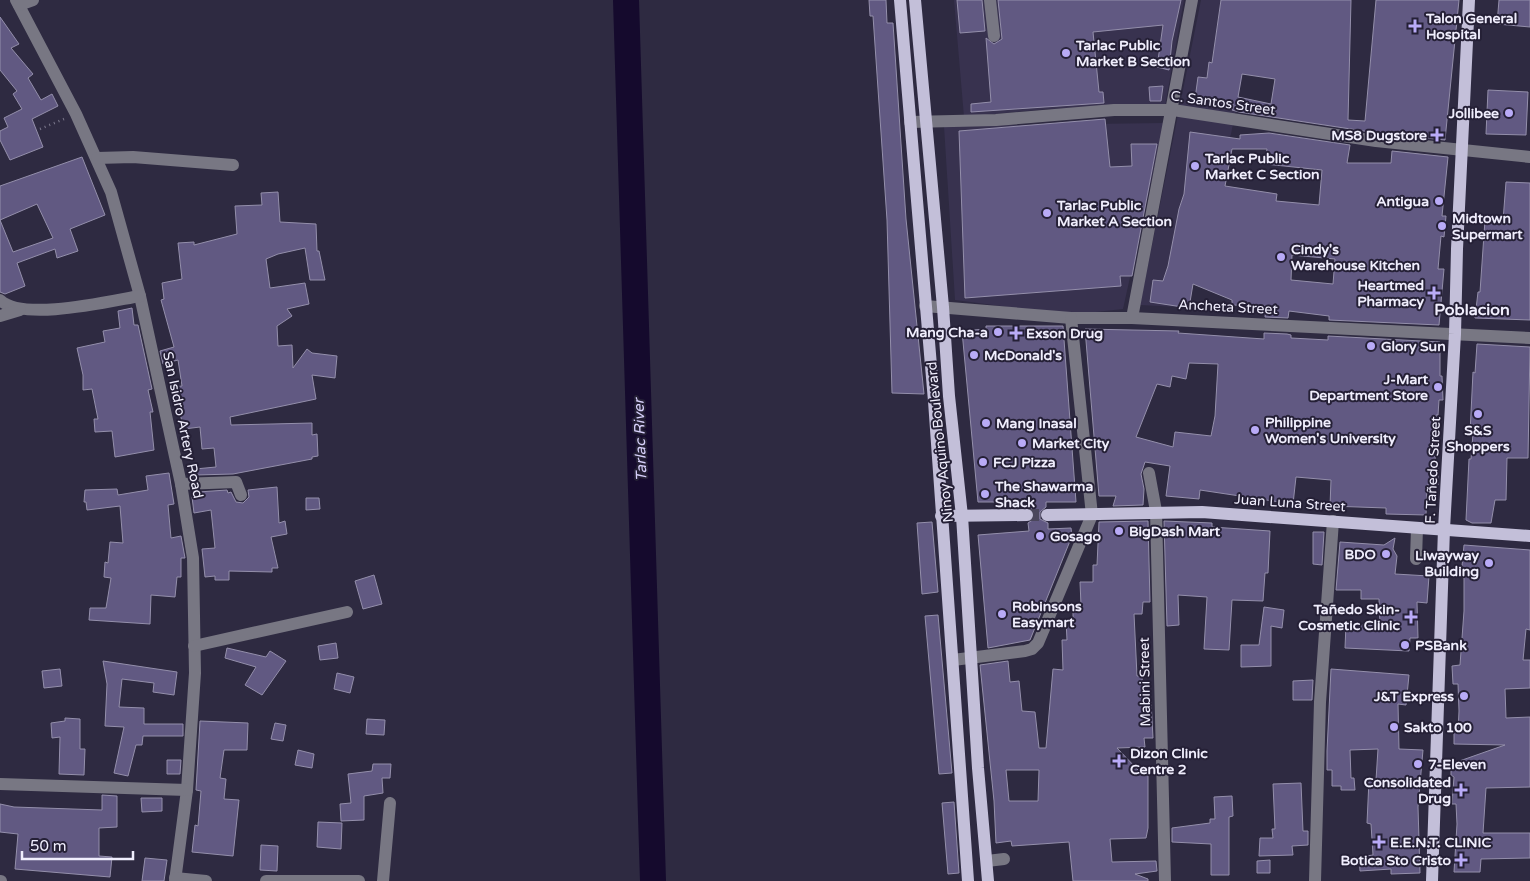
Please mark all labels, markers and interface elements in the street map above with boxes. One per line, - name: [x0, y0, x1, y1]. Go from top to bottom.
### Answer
- place label: Talon General Hospital: [1425, 10, 1517, 43]
- marker: Talon General Hospital: [1408, 19, 1422, 33]
- place label: Tarlac Public Market B Section: [1075, 37, 1190, 70]
- marker: Tarlac Public Market B Section: [1060, 47, 1072, 59]
- street label: C. Santos Street: [1169, 87, 1277, 119]
- place label: Jollibee: [1448, 105, 1499, 122]
- marker: Jollibee: [1503, 107, 1515, 119]
- place label: MS8 Dugstore: [1331, 127, 1427, 144]
- marker: MS8 Dugstore: [1431, 129, 1443, 141]
- place label: Tarlac Public Market C Section: [1204, 150, 1319, 183]
- marker: Tarlac Public Market C Section: [1189, 160, 1201, 172]
- place label: Antigua: [1376, 193, 1429, 210]
- marker: Antigua: [1433, 195, 1445, 207]
- place label: Tarlac Public Market A Section: [1056, 197, 1172, 230]
- marker: Tarlac Public Market A Section: [1041, 207, 1053, 219]
- place label: Midtown Supermart: [1452, 210, 1523, 243]
- marker: Midtown Supermart: [1436, 220, 1448, 232]
- place label: Cindy's Warehouse Kitchen: [1291, 241, 1420, 274]
- marker: Cindy's Warehouse Kitchen: [1275, 251, 1287, 263]
- place label: Heartmed Pharmacy: [1357, 277, 1424, 310]
- marker: Heartmed Pharmacy: [1428, 287, 1440, 299]
- street label: Ancheta Street: [1178, 296, 1279, 318]
- district label: Poblacion: [1434, 300, 1510, 320]
- place label: Mang Cha-a: [906, 324, 988, 341]
- place label: Exson Drug: [1026, 325, 1103, 342]
- marker: Mang Cha-a: [992, 326, 1004, 338]
- marker: Exson Drug: [1010, 327, 1022, 339]
- place label: Glory Sun: [1381, 338, 1446, 355]
- marker: Glory Sun: [1365, 340, 1377, 352]
- place label: McDonald's: [984, 347, 1062, 364]
- marker: McDonald's: [968, 349, 980, 361]
- street label: San Isidro Artery Road: [159, 350, 207, 500]
- street label: Ninoy Aquino Boulevard: [923, 361, 957, 523]
- place label: J-Mart Department Store: [1309, 371, 1429, 404]
- marker: J-Mart Department Store: [1432, 381, 1444, 393]
- water label: Tarlac River: [629, 396, 650, 482]
- marker: S&S Shoppers: [1472, 408, 1484, 420]
- place label: Philippine Women's University: [1265, 414, 1396, 447]
- place label: Mang Inasal: [996, 415, 1077, 432]
- street label: F. Tañedo Street: [1422, 415, 1444, 524]
- marker: Mang Inasal: [980, 417, 992, 429]
- place label: S&S Shoppers: [1446, 422, 1510, 455]
- marker: Philippine Women's University: [1249, 424, 1261, 436]
- place label: Market City: [1032, 435, 1110, 452]
- marker: Market City: [1016, 437, 1028, 449]
- place label: FCJ Pizza: [993, 454, 1056, 471]
- marker: FCJ Pizza: [977, 456, 989, 468]
- place label: The Shawarma Shack: [994, 478, 1093, 511]
- marker: The Shawarma Shack: [979, 488, 991, 500]
- street label: Juan Luna Street: [1234, 491, 1347, 515]
- place label: BigDash Mart: [1129, 523, 1221, 540]
- marker: BigDash Mart: [1113, 525, 1125, 537]
- place label: Gosago: [1050, 528, 1102, 545]
- marker: Gosago: [1034, 530, 1046, 542]
- place label: BDO: [1344, 546, 1376, 563]
- place label: Liwayway Building: [1415, 547, 1479, 580]
- marker: BDO: [1380, 548, 1392, 560]
- marker: Liwayway Building: [1483, 557, 1495, 569]
- place label: Robinsons Easymart: [1012, 598, 1082, 631]
- place label: Tañedo Skin- Cosmetic Clinic: [1298, 601, 1401, 634]
- marker: Robinsons Easymart: [996, 608, 1008, 620]
- marker: Tañedo Skin- Cosmetic Clinic: [1404, 610, 1418, 624]
- street label: Mabini Street: [1136, 637, 1154, 727]
- place label: PSBank: [1415, 637, 1467, 654]
- marker: PSBank: [1399, 639, 1411, 651]
- place label: J&T Express: [1373, 688, 1454, 705]
- marker: J&T Express: [1458, 690, 1470, 702]
- place label: Sakto 100: [1404, 719, 1472, 736]
- marker: Sakto 100: [1388, 721, 1400, 733]
- place label: Dizon Clinic Centre 2: [1130, 745, 1208, 778]
- marker: Dizon Clinic Centre 2: [1112, 754, 1126, 768]
- place label: 7-Eleven: [1428, 756, 1486, 773]
- marker: 7-Eleven: [1412, 758, 1424, 770]
- place label: Consolidated Drug: [1364, 774, 1451, 807]
- marker: Consolidated Drug: [1455, 784, 1467, 796]
- scale bar: [22, 828, 134, 860]
- place label: E.E.N.T. CLINIC: [1390, 834, 1491, 851]
- marker: E.E.N.T. CLINIC: [1372, 835, 1386, 849]
- text: 50 m: [30, 837, 67, 855]
- place label: Botica Sto Cristo: [1340, 852, 1451, 869]
- marker: Botica Sto Cristo: [1455, 854, 1467, 866]

